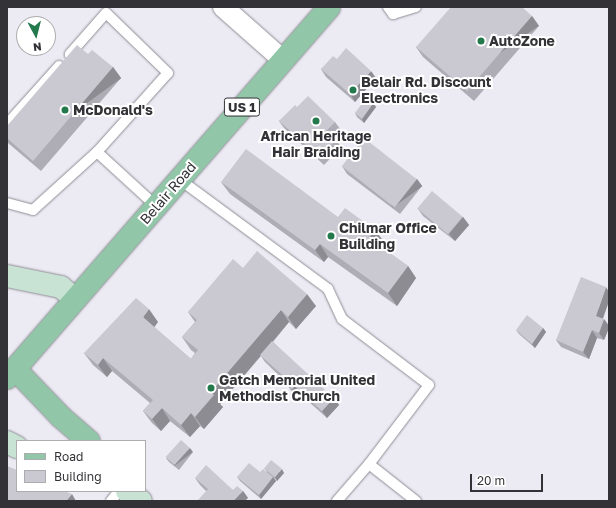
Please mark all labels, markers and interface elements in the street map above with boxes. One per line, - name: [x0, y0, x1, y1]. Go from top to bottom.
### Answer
- north arrow: [16, 16, 56, 56]
- place label: AutoZone: [489, 33, 555, 49]
- marker: AutoZone: [476, 36, 486, 46]
- text: N: [32, 40, 42, 54]
- place label: Belair Rd. Discount Electronics: [361, 74, 491, 106]
- marker: Belair Rd. Discount Electronics: [348, 85, 358, 95]
- road number: US 1: [223, 96, 261, 118]
- place label: McDonald's: [73, 102, 153, 118]
- marker: McDonald's: [60, 105, 70, 115]
- marker: African Heritage Hair Braiding: [311, 116, 321, 126]
- place label: African Heritage Hair Braiding: [260, 128, 372, 160]
- street label: Belair Road: [136, 158, 200, 228]
- place label: Chilmar Office Building: [339, 220, 437, 252]
- marker: Chilmar Office Building: [326, 231, 336, 241]
- place label: Gatch Memorial United Methodist Church: [219, 372, 375, 404]
- marker: Gatch Memorial United Methodist Church: [206, 383, 216, 393]
- legend: [16, 440, 146, 492]
- text: Road: [54, 449, 83, 464]
- scale bar: [472, 466, 545, 492]
- text: Building: [54, 469, 102, 484]
- text: 20 m: [477, 473, 505, 488]

